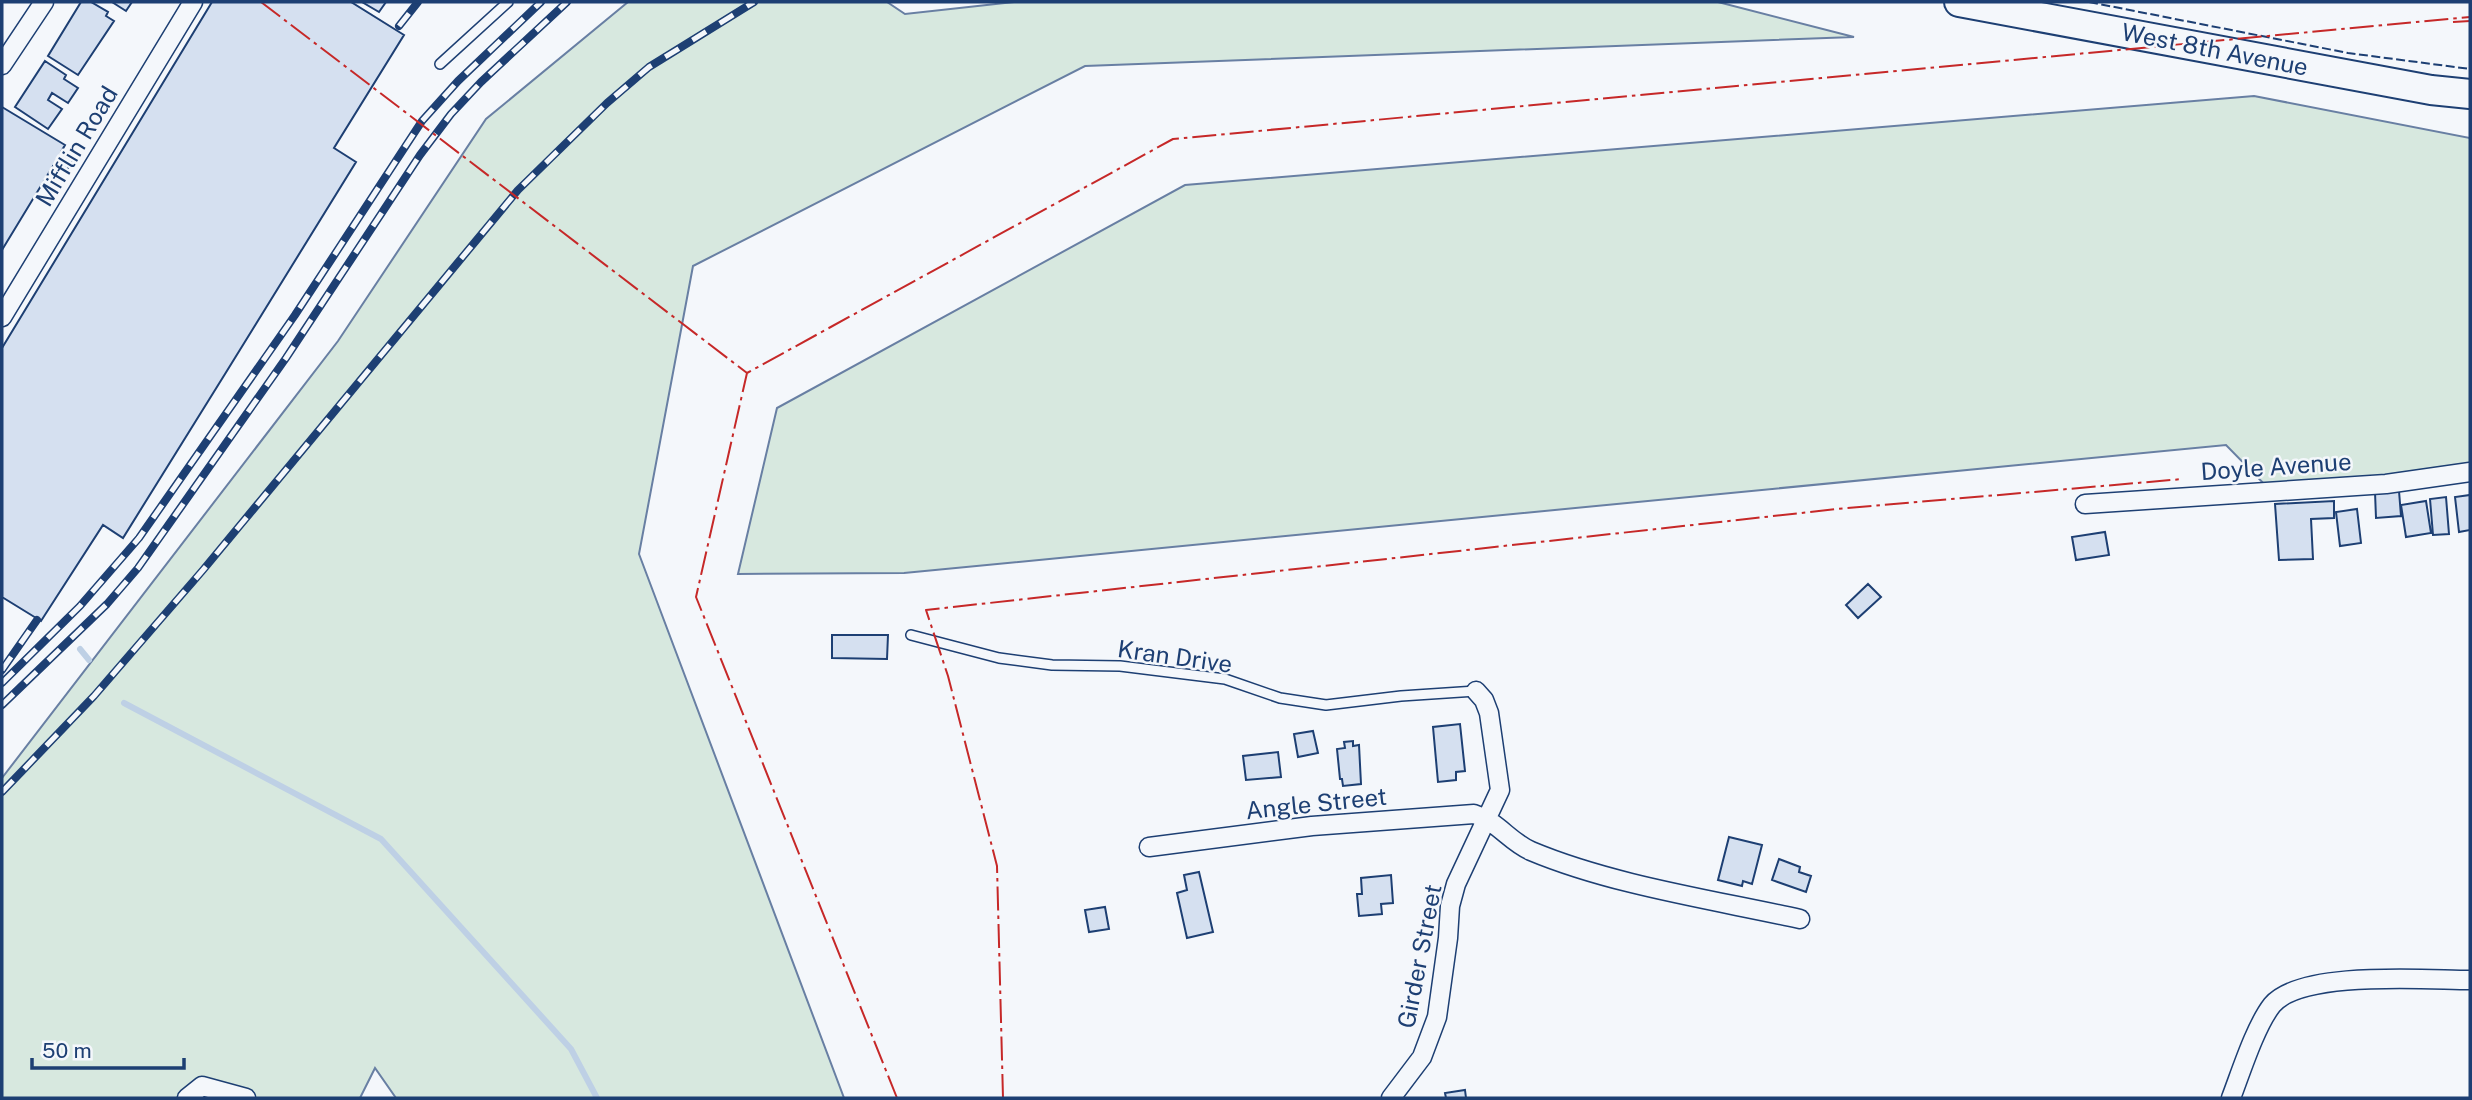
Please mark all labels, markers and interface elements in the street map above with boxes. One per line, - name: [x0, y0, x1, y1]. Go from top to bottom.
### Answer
- street label: West 8th Avenue: [2119, 17, 2311, 81]
- street label: Mifflin Road: [29, 81, 123, 211]
- street label: Doyle Avenue: [2200, 447, 2352, 485]
- street label: Kran Drive: [1116, 634, 1234, 678]
- street label: Angle Street: [1244, 782, 1388, 824]
- street label: Girder Street: [1391, 882, 1447, 1030]
- scale bar: [32, 1026, 184, 1070]
- text: 50 m: [42, 1038, 92, 1063]

